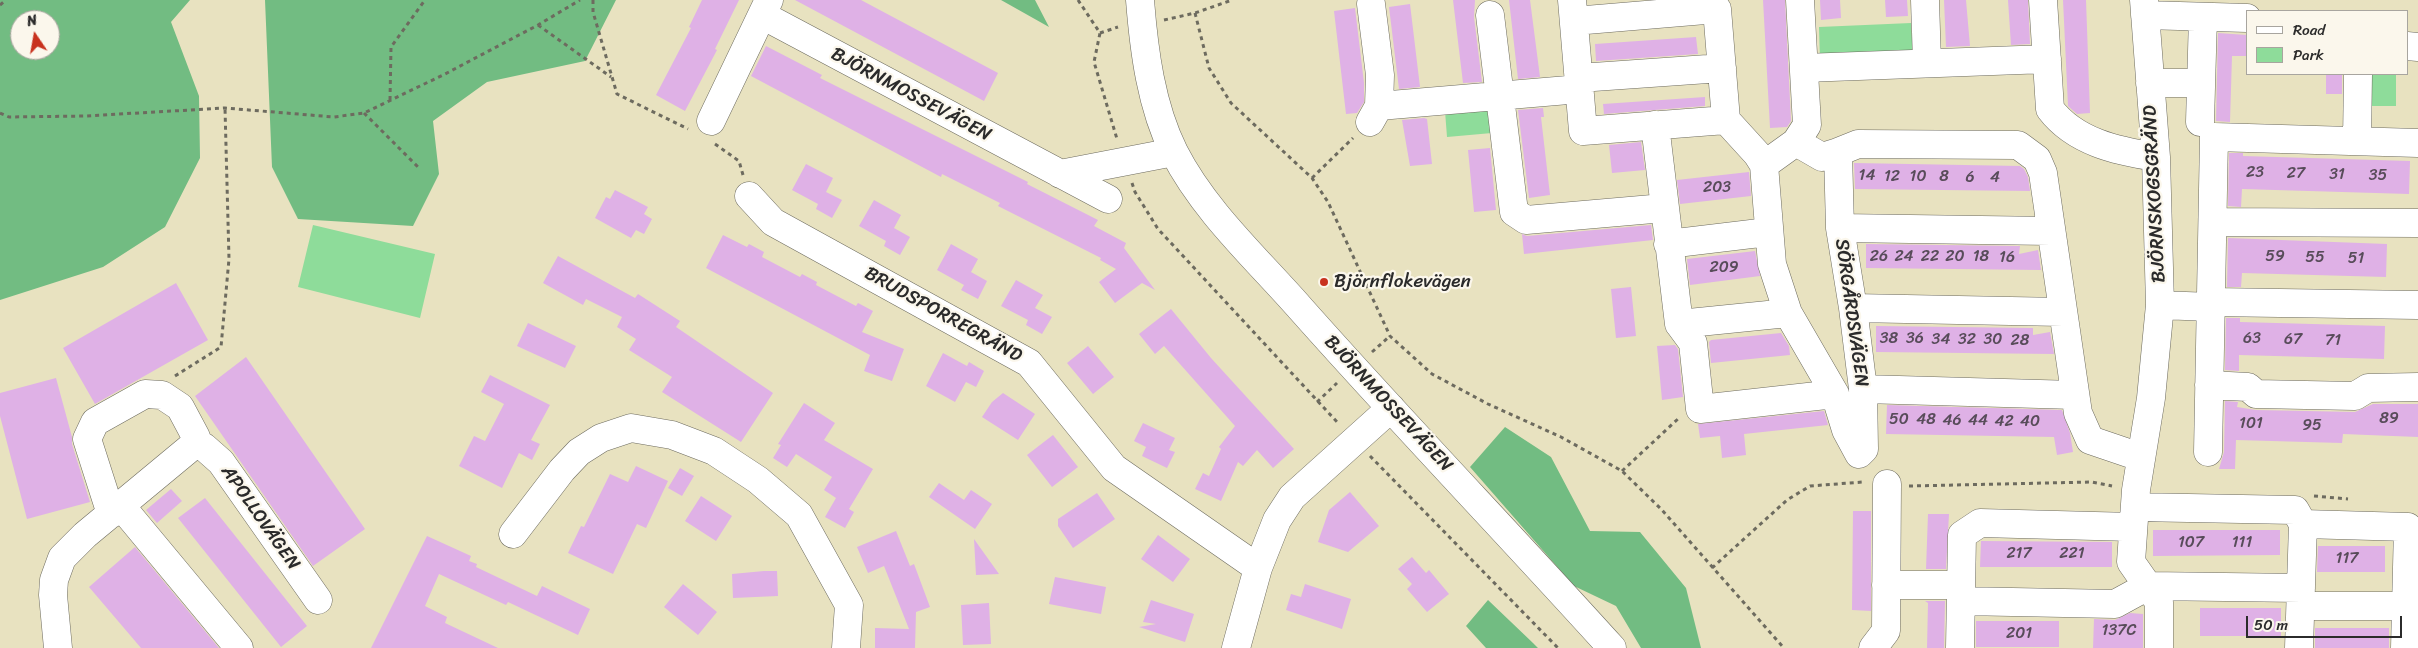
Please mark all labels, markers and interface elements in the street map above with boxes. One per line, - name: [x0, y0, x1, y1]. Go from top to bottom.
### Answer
- text: N: [25, 8, 39, 34]
- north arrow: [10, 10, 60, 60]
- legend: [2246, 10, 2408, 75]
- text: Road: [2293, 17, 2325, 43]
- text: Park: [2293, 42, 2324, 68]
- street label: BJÖRNMOSSEVÄGEN: [827, 43, 995, 147]
- street label: BJÖRNSKOGSGRÄND: [2139, 105, 2171, 283]
- house number: 23: [2246, 163, 2264, 183]
- house number: 27: [2287, 164, 2305, 184]
- house number: 31: [2329, 165, 2345, 185]
- house number: 14: [1859, 166, 1875, 186]
- house number: 35: [2369, 166, 2387, 186]
- house number: 12: [1884, 167, 1900, 187]
- house number: 10: [1910, 167, 1926, 187]
- house number: 8: [1939, 167, 1949, 187]
- house number: 6: [1965, 168, 1975, 188]
- house number: 4: [1990, 168, 2000, 188]
- house number: 203: [1703, 178, 1731, 198]
- street label: SÖRGÅRDSVÄGEN: [1829, 237, 1873, 389]
- house number: 26: [1870, 247, 1888, 267]
- house number: 24: [1894, 247, 1914, 267]
- house number: 22: [1921, 247, 1939, 267]
- house number: 20: [1945, 247, 1965, 267]
- house number: 18: [1973, 247, 1989, 267]
- house number: 59: [2265, 247, 2285, 267]
- house number: 16: [1999, 248, 2015, 268]
- house number: 55: [2305, 248, 2325, 268]
- house number: 51: [2348, 249, 2364, 269]
- house number: 209: [1709, 258, 1739, 278]
- street label: BRUDSPORREGRÄND: [860, 262, 1026, 368]
- place label: Björnflokevägen: [1334, 271, 1471, 293]
- marker: Björnflokevägen: [1318, 276, 1330, 288]
- house number: 38: [1880, 329, 1898, 349]
- house number: 36: [1906, 329, 1924, 349]
- house number: 63: [2243, 329, 2261, 349]
- house number: 34: [1932, 330, 1950, 350]
- house number: 32: [1958, 330, 1976, 350]
- house number: 30: [1984, 330, 2002, 350]
- house number: 67: [2284, 330, 2302, 350]
- street label: BJÖRNMOSSEVÄGEN: [1319, 331, 1457, 477]
- house number: 28: [2011, 331, 2029, 351]
- house number: 71: [2325, 331, 2341, 351]
- house number: 89: [2379, 409, 2399, 429]
- house number: 50: [1889, 410, 1909, 430]
- house number: 48: [1916, 410, 1936, 430]
- house number: 46: [1942, 411, 1962, 431]
- house number: 44: [1968, 411, 1988, 431]
- house number: 42: [1994, 412, 2014, 432]
- house number: 40: [2020, 412, 2040, 432]
- house number: 101: [2239, 414, 2263, 434]
- house number: 95: [2302, 416, 2322, 436]
- street label: APOLLOVÄGEN: [215, 461, 305, 575]
- house number: 107: [2178, 533, 2204, 553]
- house number: 111: [2232, 533, 2252, 553]
- house number: 217: [2006, 544, 2032, 564]
- house number: 221: [2059, 544, 2085, 564]
- house number: 117: [2336, 549, 2358, 569]
- scale bar: [2248, 606, 2404, 638]
- text: 50 m: [2254, 612, 2288, 638]
- house number: 137C: [2102, 621, 2136, 641]
- house number: 201: [2006, 624, 2032, 644]

